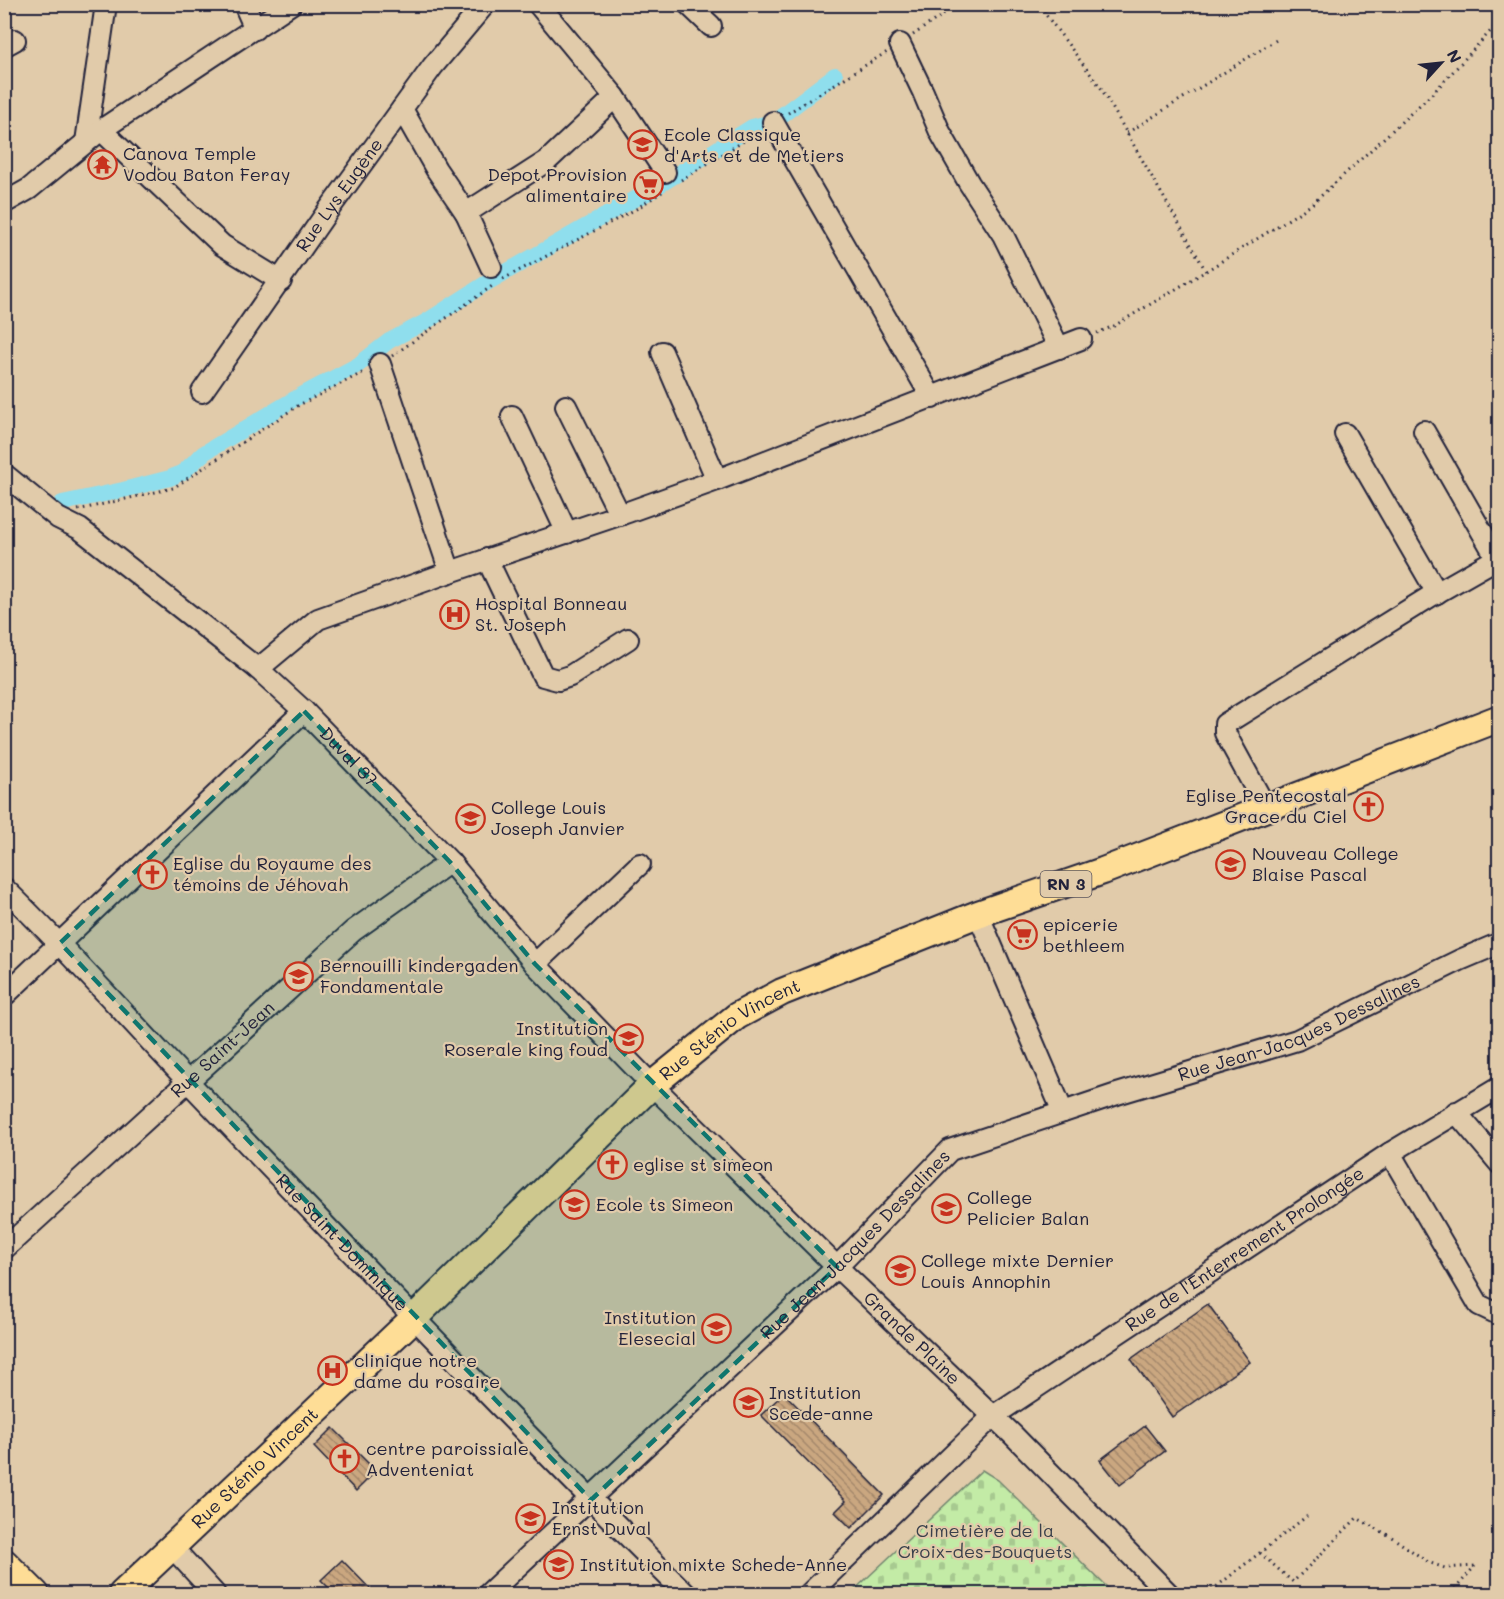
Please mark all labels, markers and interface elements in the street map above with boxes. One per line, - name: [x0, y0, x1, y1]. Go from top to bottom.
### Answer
- north arrow: [1411, 33, 1471, 93]
- text: N: [1443, 46, 1467, 66]
- place label: Ecole Classique d'Arts et de Metiers: [664, 122, 844, 167]
- school or university icon: Ecole Classique d'Arts et de Metiers: [627, 129, 659, 161]
- street label: Rue Lys Eugène: [290, 133, 388, 256]
- place label: Canova Temple Vodou Baton Feray: [123, 141, 291, 186]
- temple icon: Canova Temple Vodou Baton Feray: [86, 148, 118, 180]
- place label: Depot Provision alimentaire: [487, 162, 627, 207]
- supermarket icon: Depot Provision alimentaire: [632, 169, 664, 201]
- place label: Hospital Bonneau St. Joseph: [475, 591, 627, 636]
- hospital icon: Hospital Bonneau St. Joseph: [438, 598, 470, 630]
- street label: Duval 37: [315, 721, 384, 791]
- place label: Eglise Pentecostal Grace du Ciel: [1186, 783, 1347, 828]
- church icon: Eglise Pentecostal Grace du Ciel: [1352, 790, 1384, 822]
- place label: College Louis Joseph Janvier: [491, 795, 625, 840]
- school or university icon: College Louis Joseph Janvier: [454, 802, 486, 834]
- place label: Nouveau College Blaise Pascal: [1252, 841, 1399, 886]
- school or university icon: Nouveau College Blaise Pascal: [1215, 848, 1247, 880]
- place label: Eglise du Royaume des témoins de Jéhovah: [173, 851, 372, 896]
- church icon: Eglise du Royaume des témoins de Jéhovah: [136, 858, 168, 890]
- road number: RN 3: [1040, 871, 1092, 897]
- place label: epicerie bethleem: [1043, 912, 1125, 957]
- supermarket icon: epicerie bethleem: [1006, 919, 1038, 951]
- place label: Bernouilli kindergaden Fondamentale: [320, 953, 518, 998]
- school or university icon: Bernouilli kindergaden Fondamentale: [283, 960, 315, 992]
- street label: Rue Jean-Jacques Dessalines: [1175, 969, 1424, 1086]
- street label: Rue Sténio Vincent: [654, 973, 804, 1085]
- street label: Rue Saint-Jean: [165, 995, 279, 1103]
- place label: Institution Roserale king foud: [444, 1016, 608, 1061]
- school or university icon: Institution Roserale king foud: [613, 1023, 645, 1055]
- street label: Rue Jean-Jacques Dessalines: [755, 1144, 955, 1344]
- church icon: eglise st simeon: [596, 1149, 628, 1181]
- place label: eglise st simeon: [633, 1152, 773, 1176]
- street label: Rue de l'Enterrement Prolongée: [1120, 1161, 1368, 1336]
- street label: Rue Saint-Dominique: [271, 1168, 414, 1316]
- place label: College Pelicier Balan: [967, 1185, 1089, 1230]
- school or university icon: Ecole ts Simeon: [559, 1189, 591, 1221]
- place label: Ecole ts Simeon: [596, 1192, 733, 1216]
- school or university icon: College Pelicier Balan: [930, 1192, 962, 1224]
- place label: College mixte Dernier Louis Annophin: [921, 1248, 1114, 1293]
- school or university icon: College mixte Dernier Louis Annophin: [884, 1255, 916, 1287]
- street label: Grande Plaine: [859, 1286, 966, 1390]
- place label: Institution Elesecial: [604, 1305, 696, 1350]
- school or university icon: Institution Elesecial: [701, 1312, 733, 1344]
- place label: clinique notre dame du rosaire: [354, 1348, 500, 1393]
- hospital icon: clinique notre dame du rosaire: [317, 1355, 349, 1387]
- place label: Institution Scede-anne: [769, 1380, 873, 1425]
- school or university icon: Institution Scede-anne: [732, 1387, 764, 1419]
- street label: Rue Sténio Vincent: [186, 1402, 323, 1533]
- place label: centre paroissiale Adventeniat: [366, 1436, 529, 1481]
- church icon: centre paroissiale Adventeniat: [329, 1443, 361, 1475]
- place label: Institution Ernst Duval: [552, 1495, 651, 1540]
- school or university icon: Institution Ernst Duval: [515, 1502, 547, 1534]
- park label: Cimetière de la Croix-des-Bouquets: [898, 1518, 1072, 1563]
- school or university icon: Institution mixte Schede-Anne: [543, 1549, 575, 1581]
- place label: Institution mixte Schede-Anne: [580, 1552, 847, 1576]

